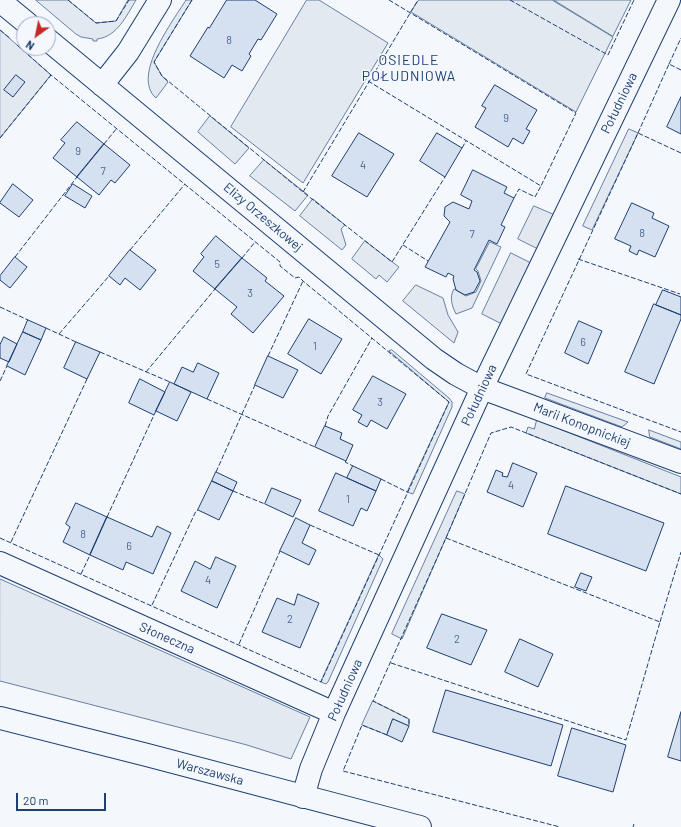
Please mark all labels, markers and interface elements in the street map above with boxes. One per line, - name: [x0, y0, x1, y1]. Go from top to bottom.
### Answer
- north arrow: [16, 16, 56, 56]
- house number: 8: [226, 33, 232, 47]
- text: N: [23, 38, 36, 53]
- district label: OSIEDLE POŁUDNIOWA: [362, 52, 456, 84]
- street label: Południowa: [598, 70, 640, 136]
- house number: 9: [503, 111, 509, 125]
- house number: 9: [75, 144, 81, 158]
- house number: 4: [360, 158, 366, 172]
- house number: 7: [100, 164, 106, 178]
- street label: Elizy Orzeszkowej: [220, 179, 306, 255]
- house number: 8: [639, 226, 645, 240]
- house number: 7: [469, 227, 475, 241]
- house number: 5: [214, 257, 220, 271]
- house number: 3: [247, 286, 253, 300]
- house number: 6: [580, 335, 586, 349]
- house number: 1: [313, 339, 317, 353]
- street label: Południowa: [458, 362, 500, 428]
- house number: 3: [377, 395, 383, 409]
- street label: Marii Konopnickiej: [531, 399, 633, 451]
- house number: 4: [508, 478, 514, 492]
- house number: 1: [346, 492, 350, 506]
- house number: 8: [80, 527, 86, 541]
- house number: 6: [126, 539, 132, 553]
- house number: 4: [205, 573, 211, 587]
- house number: 2: [287, 612, 293, 626]
- street label: Słoneczna: [137, 619, 197, 657]
- house number: 2: [454, 632, 460, 646]
- street label: Południowa: [324, 657, 366, 723]
- street label: Warszawska: [175, 756, 245, 788]
- scale bar: [18, 785, 108, 811]
- text: 20 m: [23, 793, 49, 807]

